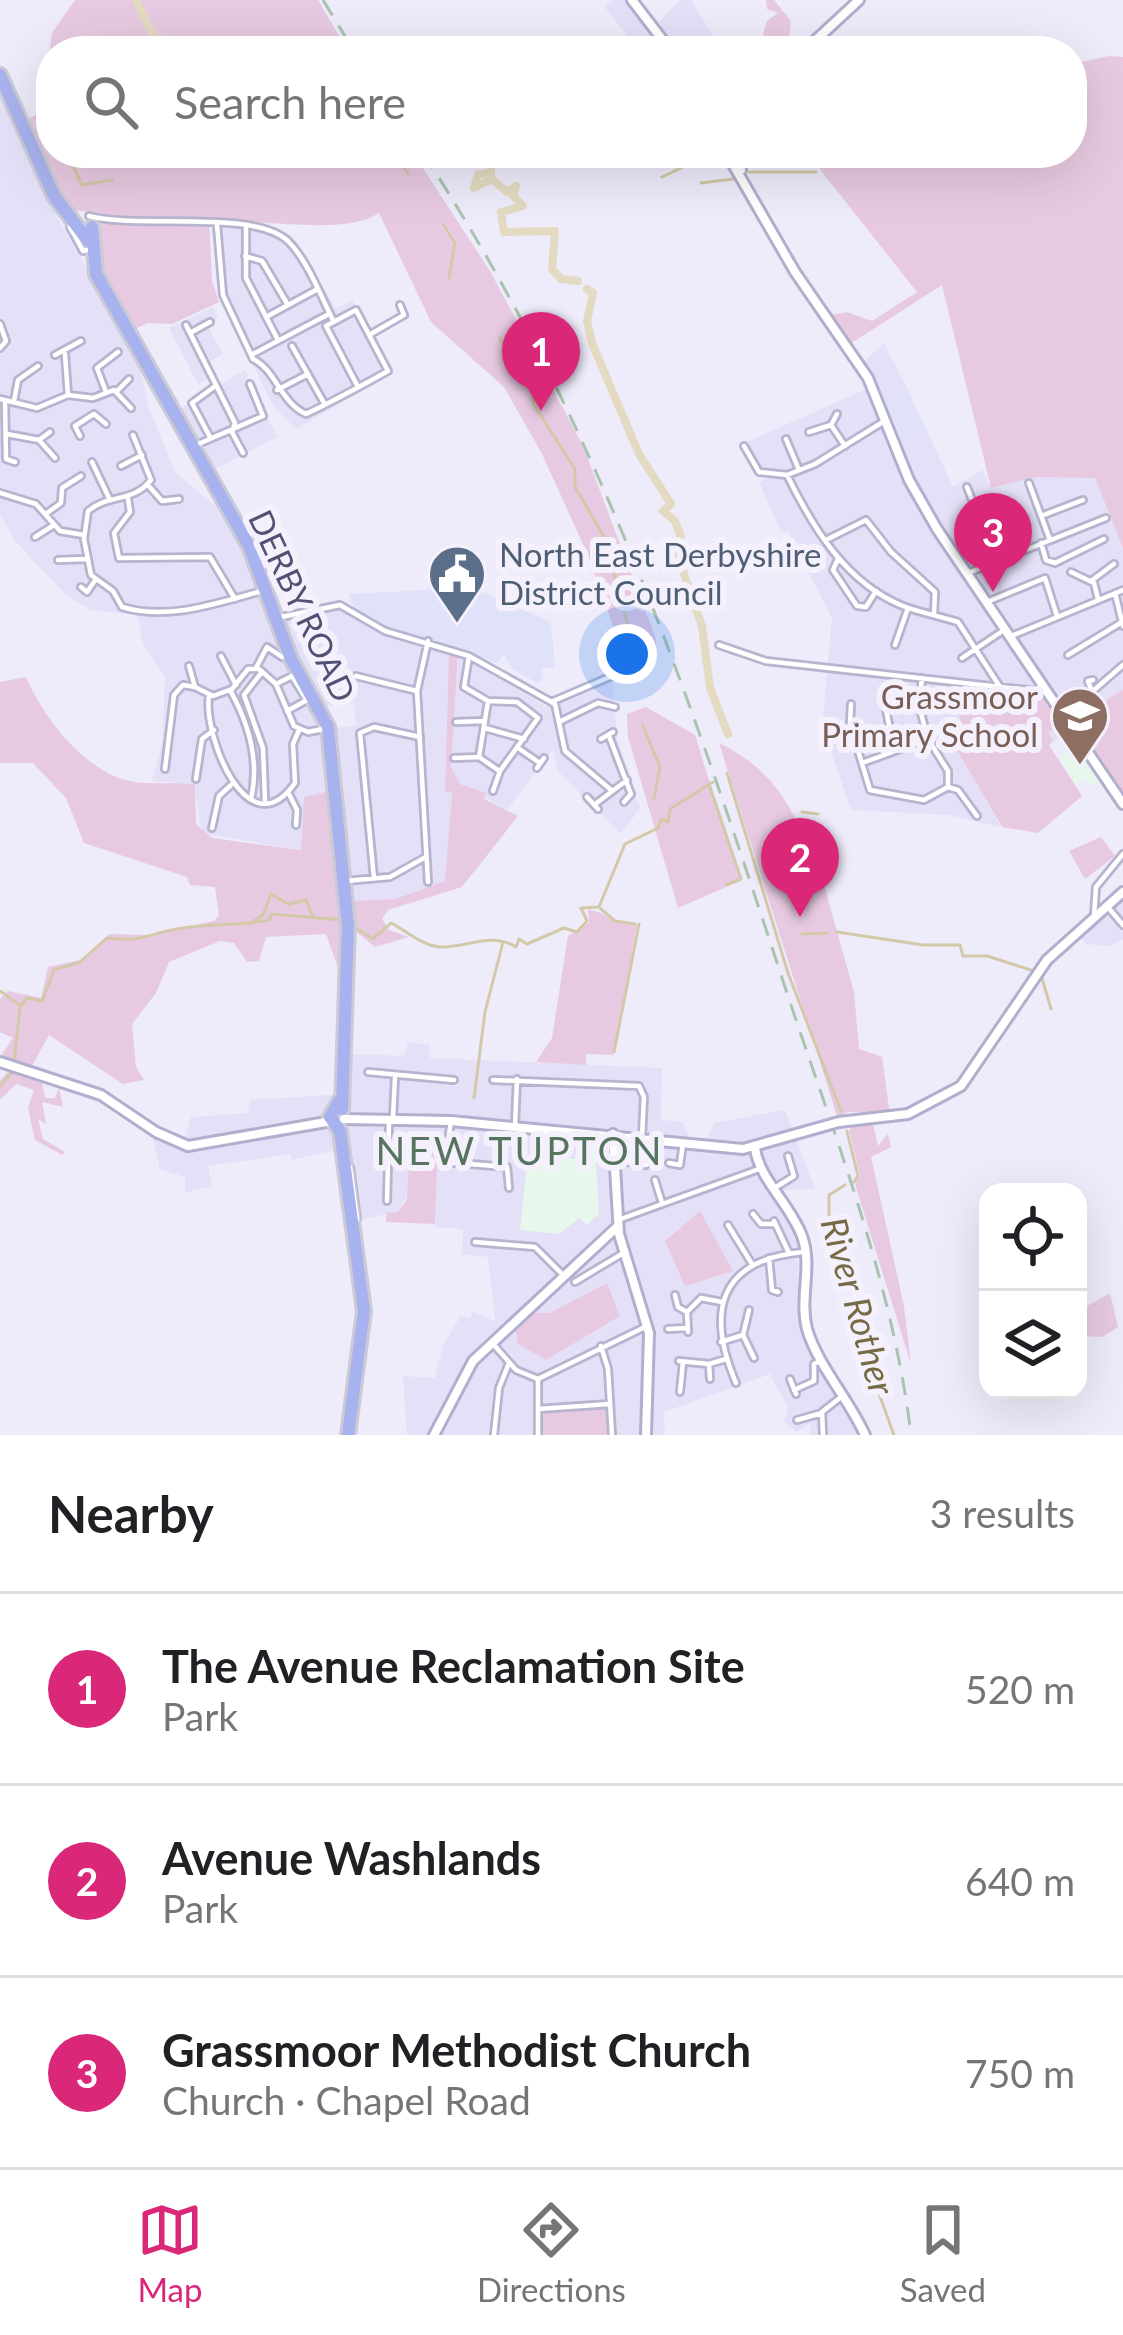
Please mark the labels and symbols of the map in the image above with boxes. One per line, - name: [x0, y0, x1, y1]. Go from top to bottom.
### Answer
- pin: 1: [502, 312, 580, 411]
- pin: 3: [954, 493, 1032, 592]
- street label: DERBY ROAD: [241, 503, 365, 708]
- place label: North East Derbyshire District Council: [499, 534, 821, 612]
- public building icon: North East Derbyshire District Council: [426, 543, 488, 625]
- your location: [597, 624, 657, 684]
- place label: Grassmoor Primary School: [821, 676, 1038, 754]
- school or university icon: Grassmoor Primary School: [1049, 685, 1111, 767]
- pin: 2: [761, 818, 839, 917]
- district label: NEW TUPTON: [376, 1127, 664, 1173]
- water label: River Rother: [813, 1212, 905, 1400]

